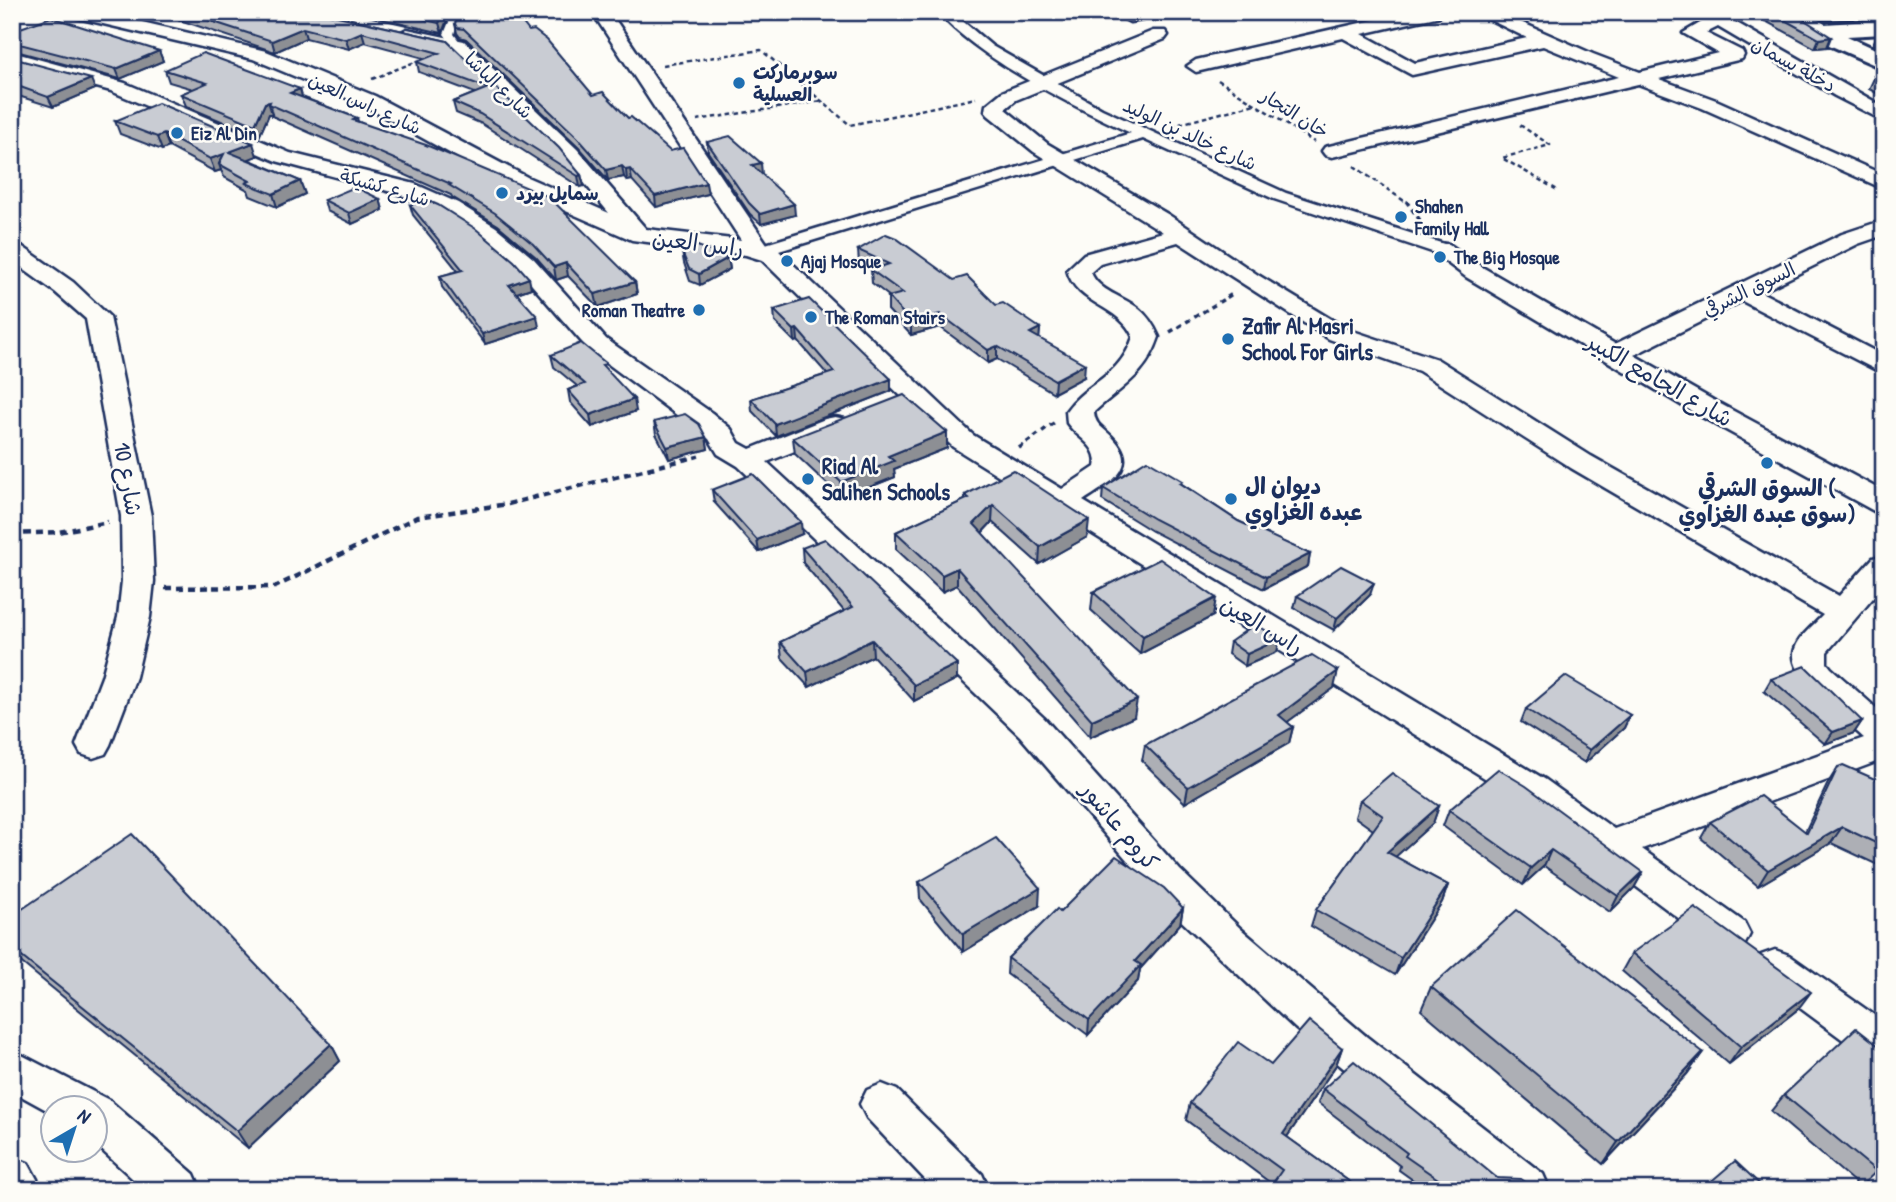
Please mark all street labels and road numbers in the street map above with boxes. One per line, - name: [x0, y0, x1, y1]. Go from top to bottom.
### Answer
- street label: دخلة بسمان: [1747, 30, 1841, 98]
- street label: شارع الباشا: [458, 46, 539, 125]
- street label: شارع راس العين: [304, 66, 426, 141]
- street label: خان التجار: [1255, 81, 1334, 144]
- street label: شارع خالد بن الوليد: [1119, 92, 1261, 177]
- street label: شارع كشيكة: [337, 162, 433, 213]
- street label: راس العين: [650, 222, 746, 263]
- street label: السوق الشرقي: [1698, 255, 1800, 324]
- street label: شارع الجامع الكبير: [1579, 324, 1739, 436]
- street label: شارع 10: [106, 440, 150, 518]
- street label: راس العين: [1215, 588, 1310, 662]
- street label: كروم عاشور: [1071, 773, 1167, 879]

